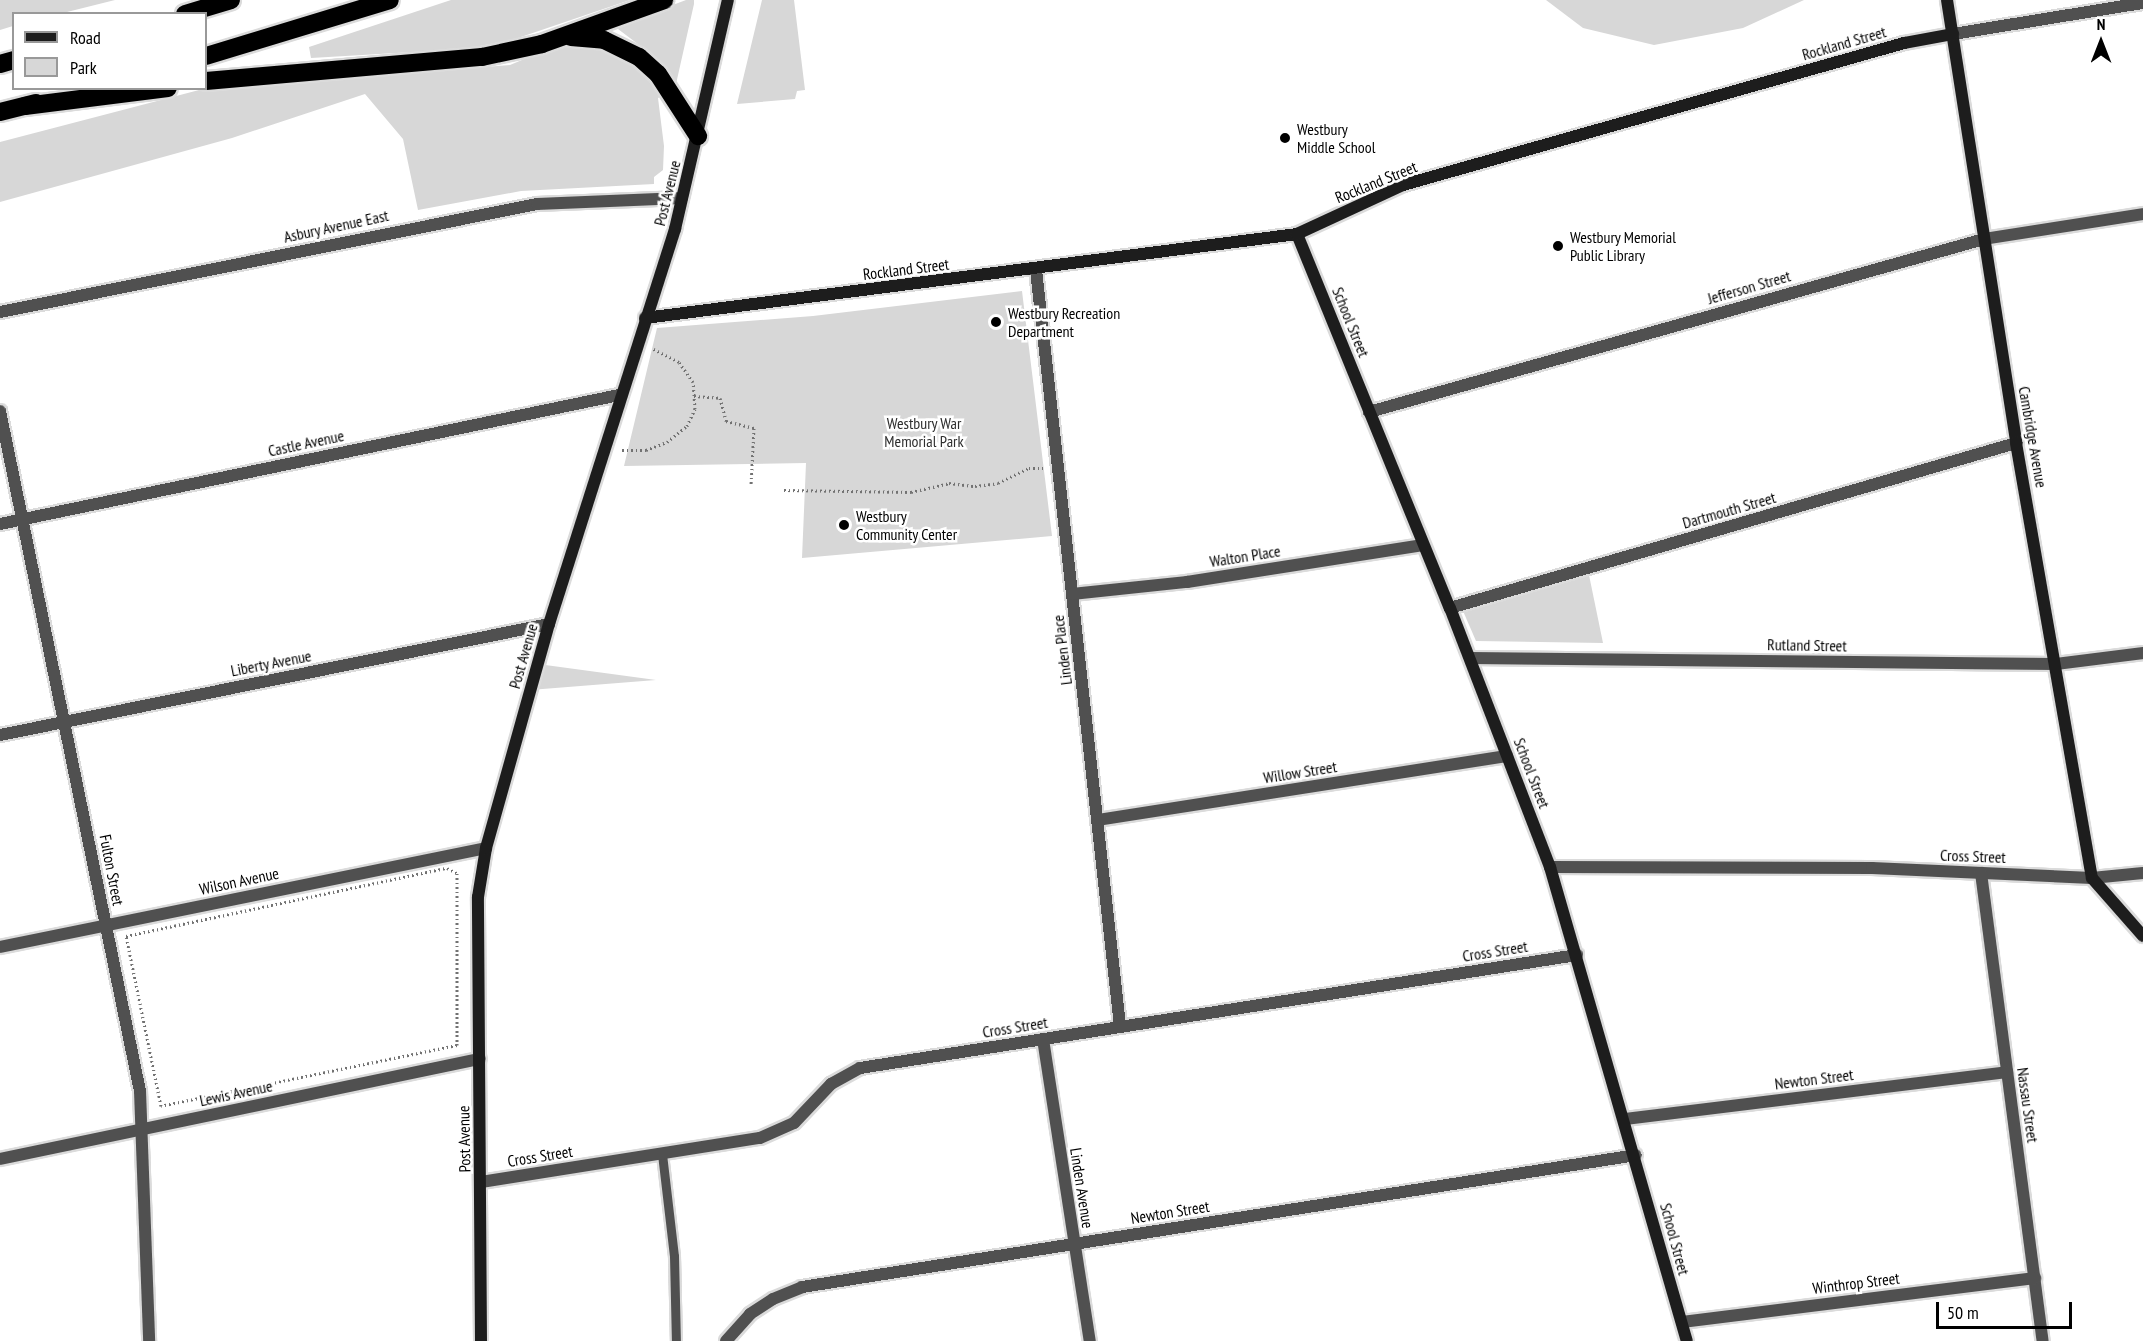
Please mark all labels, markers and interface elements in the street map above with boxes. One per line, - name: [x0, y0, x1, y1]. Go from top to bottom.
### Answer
- legend: [12, 12, 207, 90]
- north arrow: [2071, 12, 2131, 72]
- text: N: [2097, 14, 2105, 34]
- street label: Rockland Street: [1800, 22, 1888, 64]
- text: Road: [70, 26, 101, 49]
- text: Park: [70, 56, 97, 79]
- place label: Westbury Middle School: [1297, 119, 1375, 157]
- marker: Westbury Middle School: [1278, 131, 1292, 145]
- street label: Rockland Street: [1332, 157, 1420, 207]
- street label: Post Avenue: [650, 158, 684, 228]
- street label: Asbury Avenue East: [281, 205, 391, 247]
- place label: Westbury Memorial Public Library: [1570, 227, 1676, 265]
- marker: Westbury Memorial Public Library: [1551, 239, 1565, 253]
- street label: Rockland Street: [862, 254, 950, 284]
- street label: Jefferson Street: [1705, 266, 1793, 308]
- street label: School Street: [1328, 284, 1374, 360]
- place label: Westbury Recreation Department: [1008, 303, 1121, 341]
- marker: Westbury Recreation Department: [989, 315, 1003, 329]
- street label: Cambridge Avenue: [2015, 385, 2051, 489]
- park label: Westbury War Memorial Park: [884, 413, 964, 451]
- street label: Castle Avenue: [266, 426, 346, 460]
- street label: Dartmouth Street: [1680, 488, 1778, 532]
- place label: Westbury Community Center: [856, 506, 958, 544]
- marker: Westbury Community Center: [837, 518, 851, 532]
- street label: Walton Place: [1208, 541, 1282, 571]
- street label: Linden Place: [1048, 614, 1076, 686]
- street label: Post Avenue: [504, 621, 542, 691]
- street label: Rutland Street: [1767, 635, 1847, 655]
- street label: Liberty Avenue: [229, 646, 313, 680]
- street label: School Street: [1510, 735, 1554, 811]
- street label: Willow Street: [1262, 757, 1338, 787]
- street label: Fulton Street: [96, 833, 128, 907]
- street label: Cross Street: [1940, 845, 2006, 867]
- street label: Wilson Avenue: [197, 863, 281, 899]
- street label: Cross Street: [1461, 936, 1529, 966]
- street label: Cross Street: [981, 1012, 1049, 1042]
- street label: Newton Street: [1774, 1065, 1854, 1093]
- street label: Nassau Street: [2013, 1066, 2043, 1144]
- street label: Lewis Avenue: [198, 1076, 274, 1110]
- street label: Post Avenue: [454, 1105, 474, 1173]
- street label: Cross Street: [506, 1141, 574, 1171]
- street label: Linden Avenue: [1066, 1146, 1098, 1230]
- street label: Newton Street: [1129, 1196, 1211, 1228]
- street label: School Street: [1656, 1201, 1694, 1277]
- street label: Winthrop Street: [1811, 1268, 1901, 1298]
- scale bar: [1939, 1290, 2076, 1328]
- text: 50 m: [1947, 1301, 1979, 1324]

